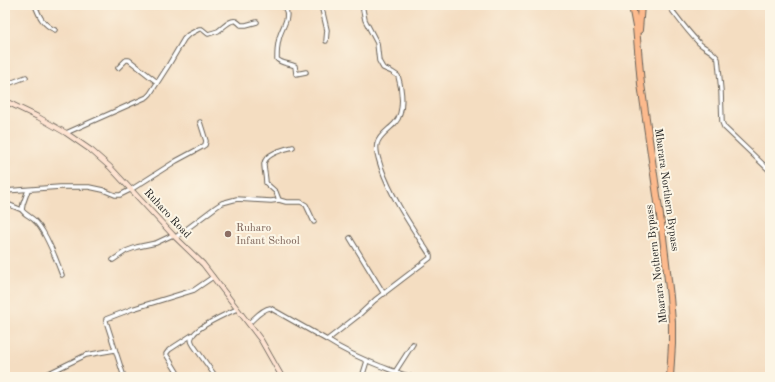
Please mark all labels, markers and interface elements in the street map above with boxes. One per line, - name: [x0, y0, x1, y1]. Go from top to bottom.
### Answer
- street label: Mbarara Northern Bypass: [652, 128, 680, 252]
- street label: Ruharo Road: [142, 187, 193, 241]
- street label: Mbarara Nothern Bypass: [644, 204, 670, 324]
- place label: Ruharo Infant School: [236, 223, 300, 247]
- marker: Ruharo Infant School: [223, 229, 233, 239]

